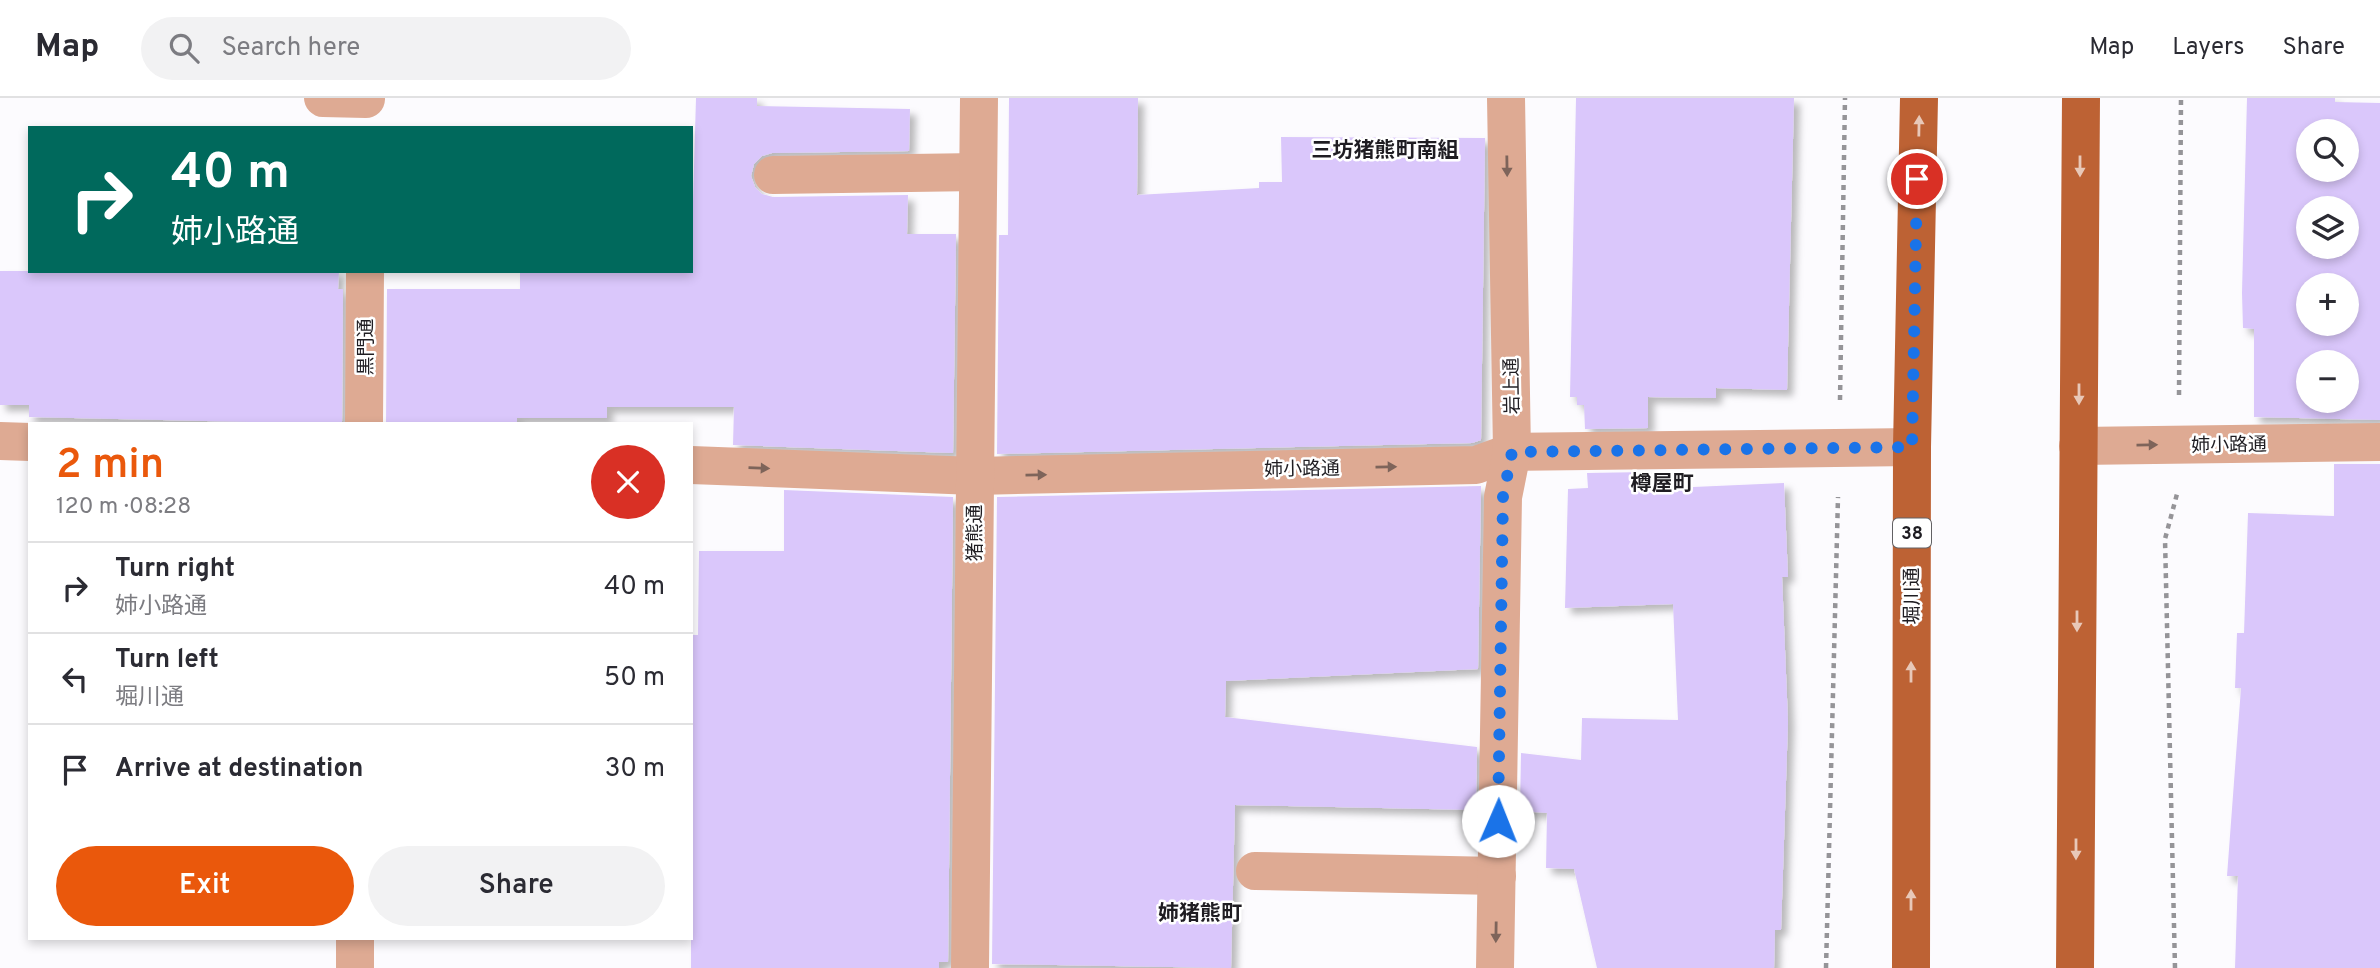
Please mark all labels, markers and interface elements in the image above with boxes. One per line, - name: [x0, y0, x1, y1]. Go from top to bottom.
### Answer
- search box: [141, 17, 631, 80]
- text: Map: [35, 27, 99, 69]
- icon: search: [165, 29, 203, 67]
- text: Search here: [221, 32, 360, 65]
- text: Map: [2089, 33, 2134, 63]
- text: Layers: [2172, 33, 2244, 63]
- text: Share: [2282, 33, 2345, 63]
- one-way arrow: [1913, 115, 1924, 137]
- map controls: [2296, 119, 2359, 413]
- button: search: [2296, 119, 2359, 182]
- district label: 三坊猪熊町南組: [1312, 138, 1459, 165]
- text: 40 m: [171, 144, 290, 206]
- pin: [1887, 149, 1947, 209]
- icon: right: [56, 154, 147, 245]
- one-way arrow: [1501, 155, 1513, 177]
- one-way arrow: [2074, 155, 2086, 177]
- icon: arrive: [1898, 160, 1936, 198]
- button: layers: [2296, 196, 2359, 259]
- text: 姉小路通: [171, 214, 299, 254]
- button: +: [2296, 273, 2359, 336]
- street label: 黒門通: [355, 318, 379, 376]
- button: −: [2296, 350, 2359, 413]
- street label: 岩上通: [1501, 357, 1525, 415]
- one-way arrow: [2073, 383, 2085, 405]
- street label: 姉小路通: [2191, 433, 2267, 459]
- one-way arrow: [2136, 439, 2158, 451]
- text: 2 min: [56, 440, 164, 493]
- button: close: [591, 445, 665, 519]
- street label: 姉小路通: [1264, 457, 1340, 483]
- one-way arrow: [1375, 461, 1397, 472]
- one-way arrow: [749, 462, 771, 473]
- one-way arrow: [1025, 469, 1047, 480]
- district label: 樽屋町: [1631, 471, 1694, 498]
- text: 120 m · 08:28: [56, 493, 191, 522]
- street label: 猪熊通: [964, 504, 988, 562]
- road number: 38: [1893, 519, 1931, 548]
- text: Turn right: [115, 553, 235, 586]
- street label: 堀川通: [1901, 567, 1925, 625]
- icon: right: [56, 569, 94, 607]
- text: 40 m: [604, 571, 665, 604]
- text: 姉小路通: [115, 593, 207, 622]
- one-way arrow: [2071, 610, 2083, 632]
- text: Turn left: [115, 644, 219, 677]
- icon: left: [56, 660, 94, 698]
- one-way arrow: [1905, 661, 1917, 683]
- text: 50 m: [604, 662, 665, 695]
- text: 堀川通: [115, 684, 184, 713]
- icon: arrive: [56, 751, 94, 789]
- text: Arrive at destination: [115, 753, 363, 786]
- text: 30 m: [605, 753, 665, 786]
- position arrow: [1461, 784, 1535, 858]
- one-way arrow: [2070, 838, 2082, 860]
- button: Exit: [56, 846, 354, 926]
- button: Share: [368, 846, 665, 926]
- one-way arrow: [1905, 889, 1917, 911]
- district label: 姉猪熊町: [1158, 901, 1242, 928]
- one-way arrow: [1490, 921, 1502, 943]

